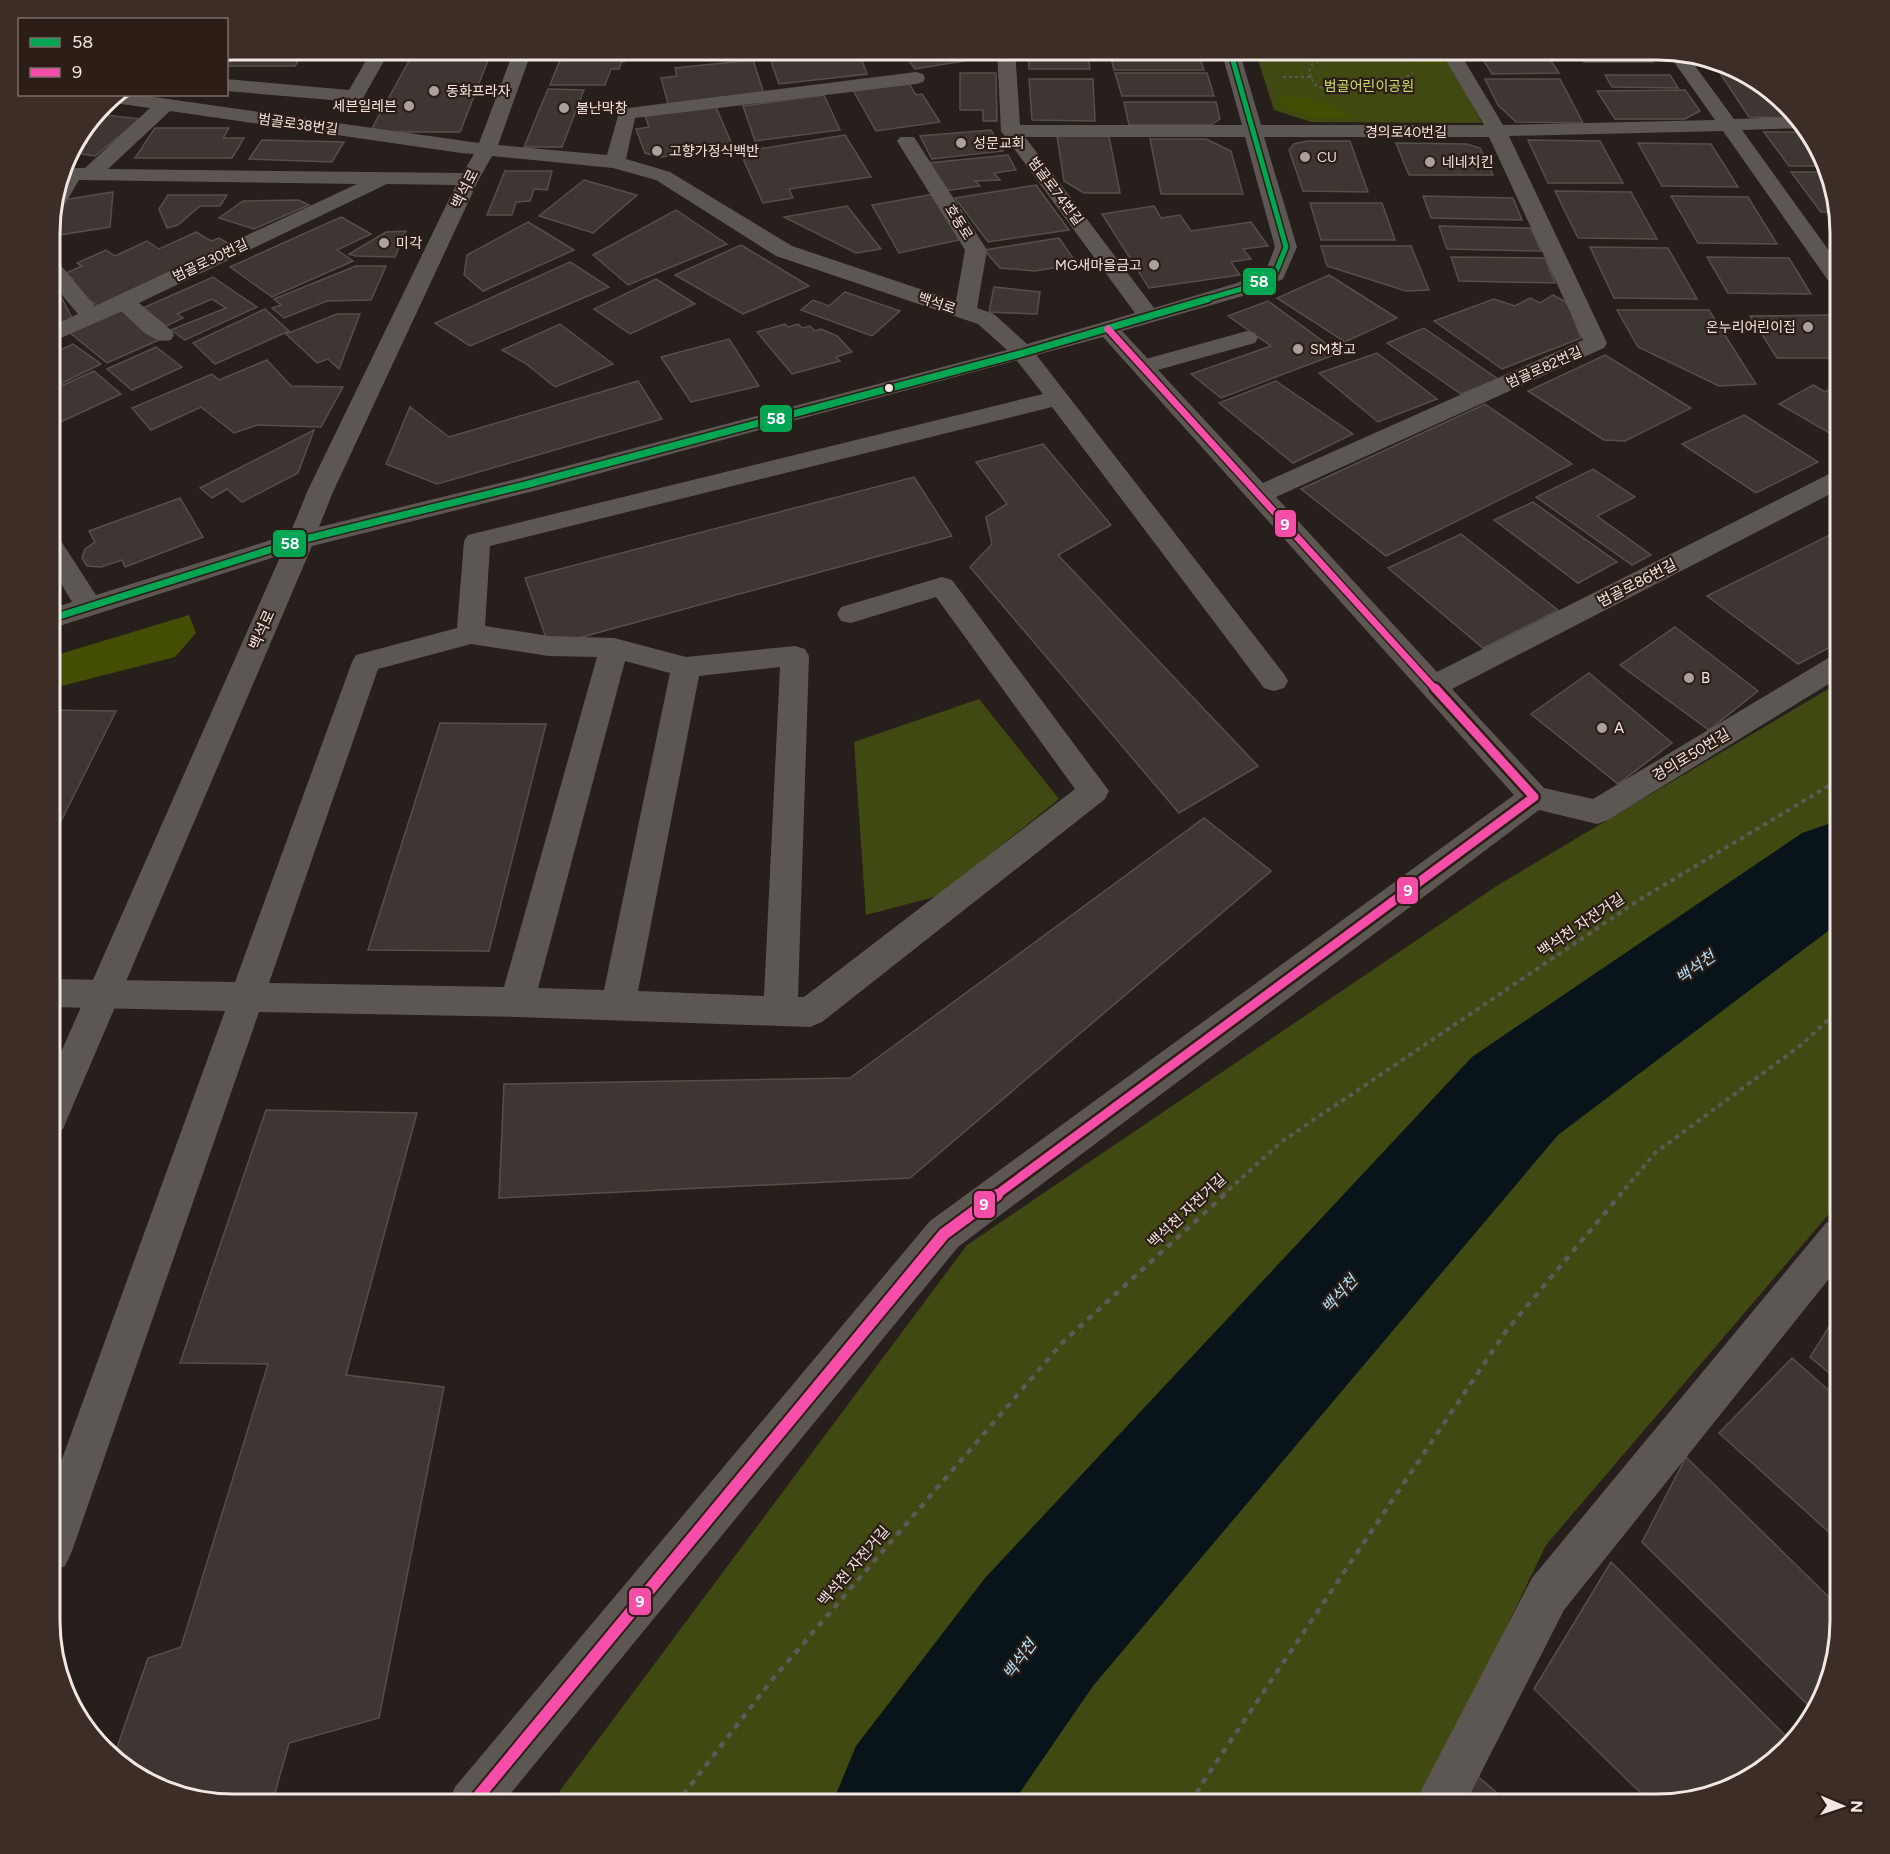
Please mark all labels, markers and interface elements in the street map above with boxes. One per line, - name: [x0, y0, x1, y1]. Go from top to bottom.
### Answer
- legend: [18, 18, 228, 96]
- text: 58: [72, 31, 93, 53]
- text: 9: [72, 61, 82, 83]
- park label: 범골어린이공원: [1324, 78, 1414, 95]
- place label: 동화프라자: [446, 83, 511, 100]
- marker: 동화프라자: [427, 84, 441, 98]
- place label: 세븐일레븐: [333, 98, 397, 115]
- marker: 세븐일레븐: [402, 99, 416, 113]
- place label: 불난막창: [576, 100, 628, 117]
- marker: 불난막창: [557, 101, 571, 115]
- street label: 범골로38번길: [257, 110, 339, 139]
- street label: 경의로40번길: [1365, 124, 1447, 141]
- place label: 성문교회: [973, 135, 1025, 152]
- marker: 성문교회: [954, 136, 968, 150]
- place label: 고향가정식백반: [669, 143, 759, 160]
- marker: 고향가정식백반: [650, 144, 664, 158]
- place label: CU: [1317, 149, 1337, 166]
- marker: CU: [1298, 150, 1312, 164]
- street label: 범골로74번길: [1025, 154, 1087, 229]
- place label: 네네치킨: [1442, 154, 1494, 171]
- marker: 네네치킨: [1423, 155, 1437, 169]
- street label: 백석로: [448, 166, 482, 212]
- street label: 호동로: [941, 201, 976, 243]
- place label: 미각: [396, 235, 422, 252]
- street label: 범골로30번길: [170, 236, 251, 285]
- marker: 미각: [377, 236, 391, 250]
- place label: MG새마을금고: [1055, 257, 1142, 274]
- marker: MG새마을금고: [1147, 258, 1161, 272]
- line badge: 58: [1242, 267, 1277, 296]
- text: 58: [1249, 272, 1269, 291]
- street label: 백석로: [916, 289, 958, 318]
- place label: 온누리어린이집: [1706, 319, 1796, 336]
- marker: 온누리어린이집: [1801, 320, 1815, 334]
- place label: SM창고: [1310, 341, 1356, 358]
- marker: SM창고: [1291, 342, 1305, 356]
- street label: 범골로82번길: [1504, 343, 1585, 392]
- unlabelled marker: [883, 382, 895, 394]
- line badge: 58: [759, 404, 793, 433]
- text: 58: [766, 409, 786, 428]
- line badge: 9: [1274, 509, 1297, 538]
- text: 9: [1280, 515, 1290, 534]
- line badge: 58: [272, 529, 307, 558]
- text: 58: [280, 534, 300, 553]
- street label: 범골로86번길: [1594, 555, 1680, 611]
- street label: 백석로: [245, 607, 279, 653]
- place label: B: [1701, 669, 1710, 687]
- marker: B: [1682, 671, 1696, 685]
- place label: A: [1614, 719, 1624, 737]
- marker: A: [1595, 721, 1609, 735]
- street label: 경의로50번길: [1649, 725, 1733, 785]
- line badge: 9: [1396, 876, 1419, 905]
- text: 9: [1403, 881, 1413, 900]
- street label: 백석천 자전거길: [1534, 889, 1628, 961]
- water label: 백석천: [1672, 945, 1721, 988]
- street label: 백석천 자전거길: [1144, 1170, 1230, 1252]
- line badge: 9: [973, 1190, 996, 1219]
- text: 9: [979, 1195, 989, 1214]
- water label: 백석천: [1318, 1270, 1363, 1317]
- street label: 백석천 자전거길: [814, 1522, 894, 1610]
- line badge: 9: [628, 1587, 652, 1616]
- text: 9: [635, 1592, 645, 1611]
- water label: 백석천: [999, 1634, 1041, 1683]
- north arrow: [1812, 1776, 1872, 1836]
- text: N: [1847, 1800, 1866, 1813]

